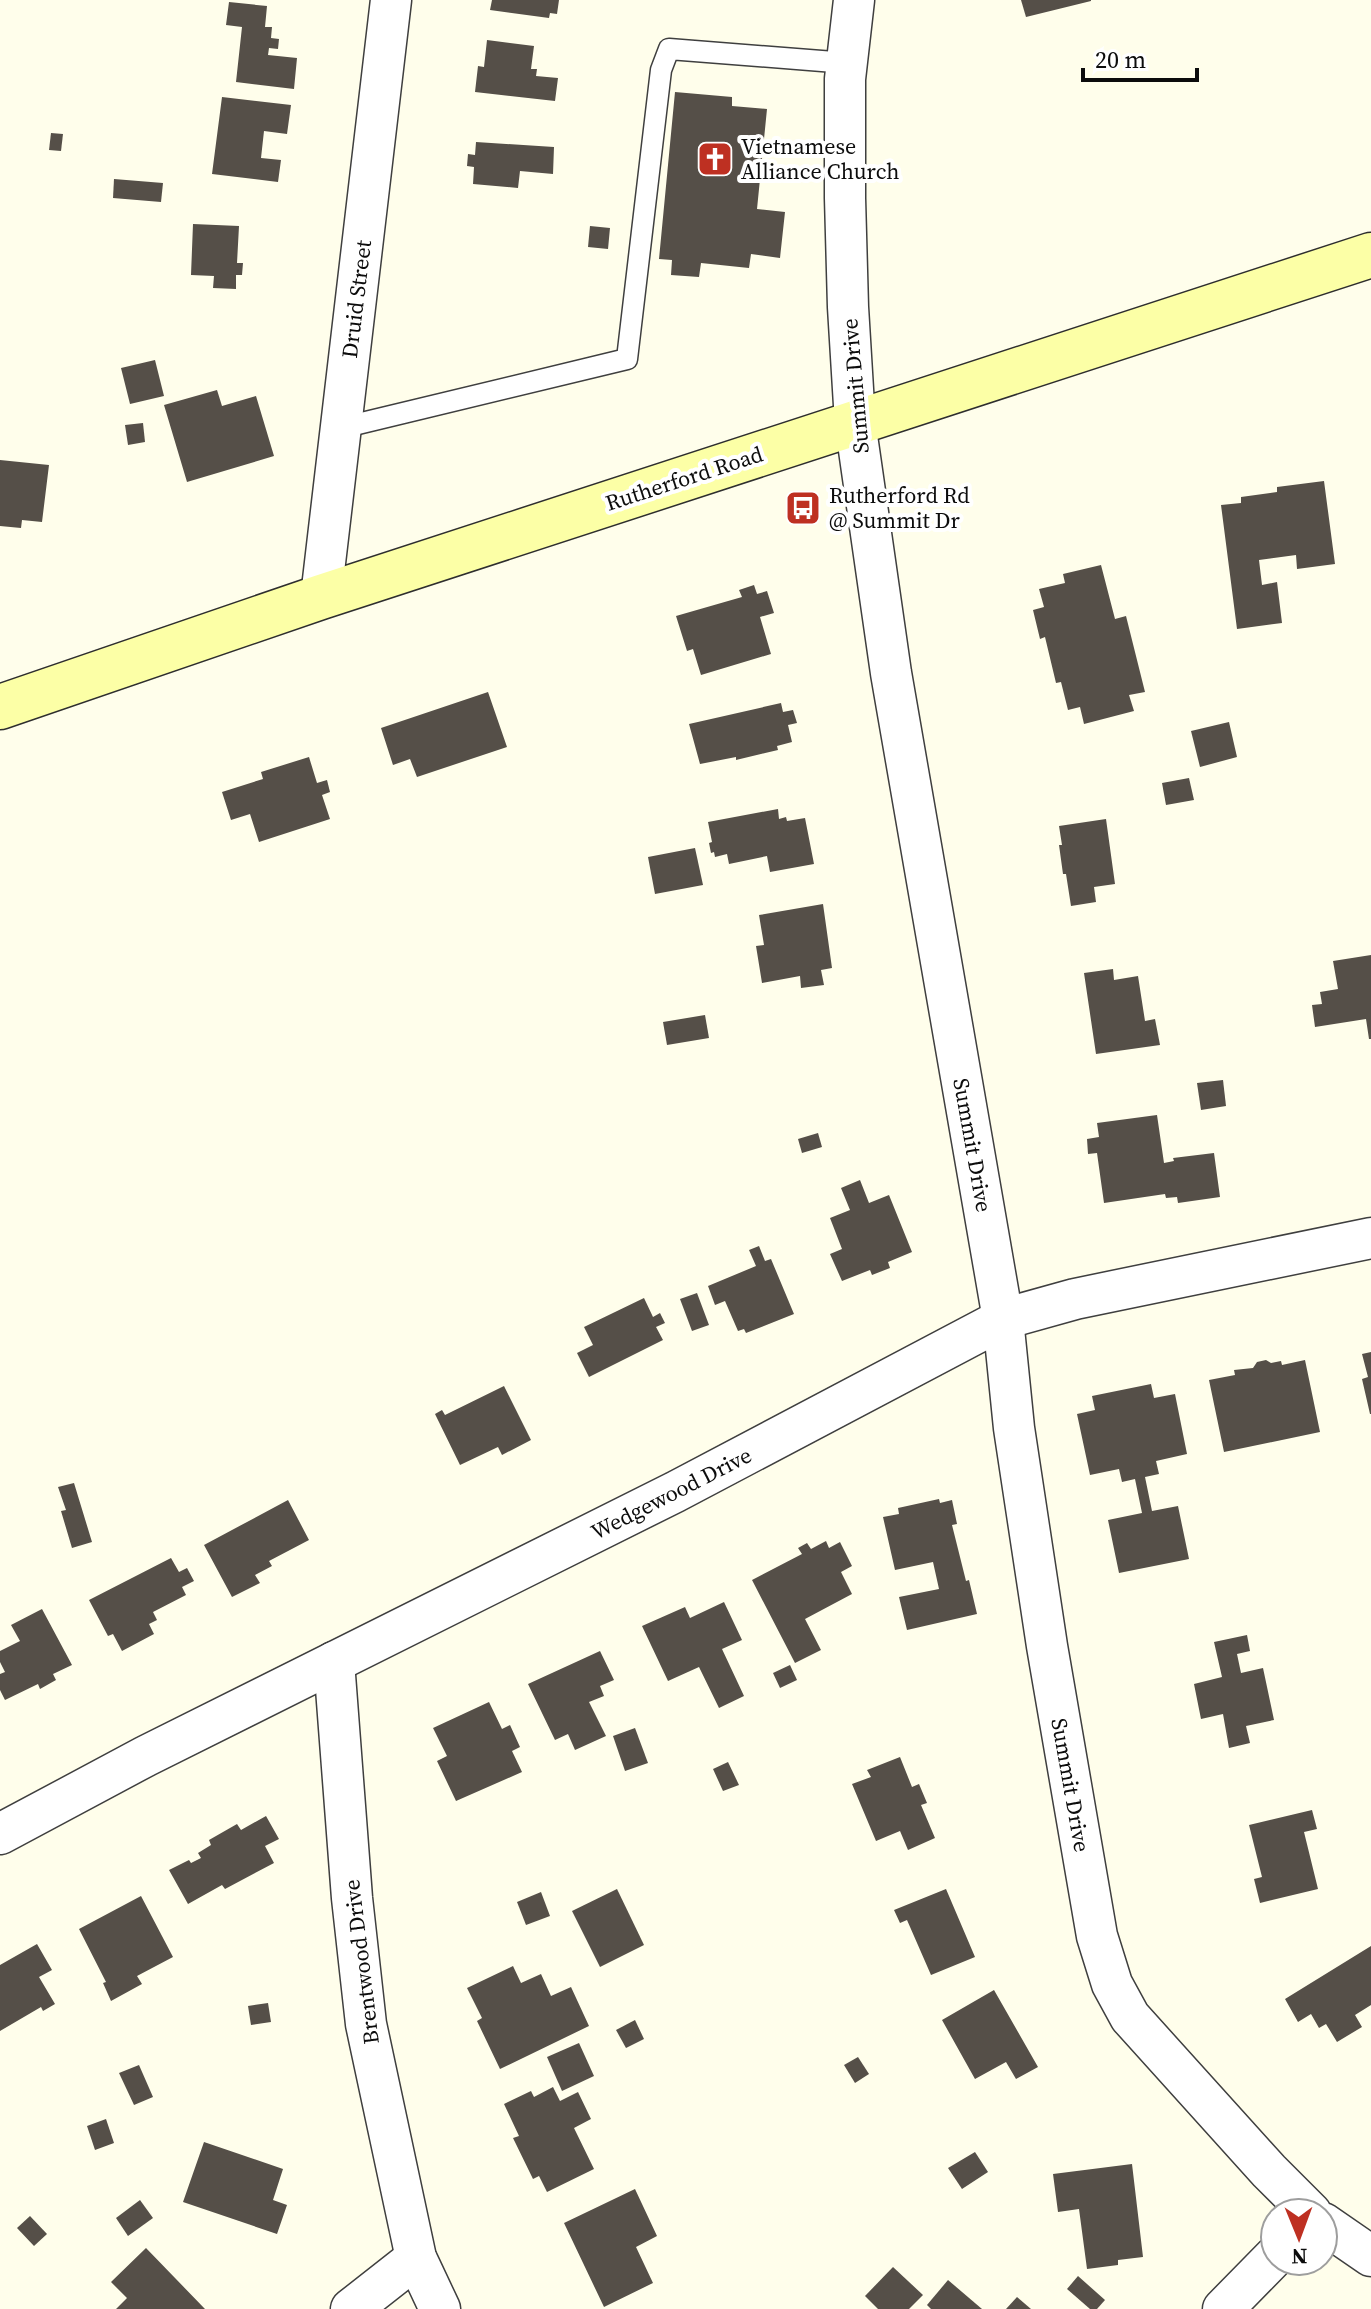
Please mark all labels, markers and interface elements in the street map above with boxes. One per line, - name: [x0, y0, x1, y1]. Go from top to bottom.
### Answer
- scale bar: [1083, 32, 1197, 82]
- text: 20 m: [1095, 43, 1146, 76]
- place label: Vietnamese Alliance Church: [741, 131, 899, 186]
- church icon: Vietnamese Alliance Church: [696, 140, 734, 178]
- street label: Druid Street: [334, 237, 378, 360]
- street label: Summit Drive: [834, 317, 876, 455]
- street label: Rutherford Road: [601, 438, 767, 518]
- place label: Rutherford Rd @ Summit Dr: [829, 480, 970, 535]
- bus stop icon: Rutherford Rd @ Summit Dr: [784, 489, 822, 527]
- street label: Summit Drive: [946, 1076, 1000, 1214]
- street label: Wedgewood Drive: [586, 1440, 756, 1546]
- street label: Summit Drive: [1044, 1716, 1098, 1854]
- street label: Brentwood Drive: [336, 1878, 386, 2046]
- north arrow: [1259, 2197, 1339, 2277]
- text: N: [1291, 2242, 1308, 2272]

